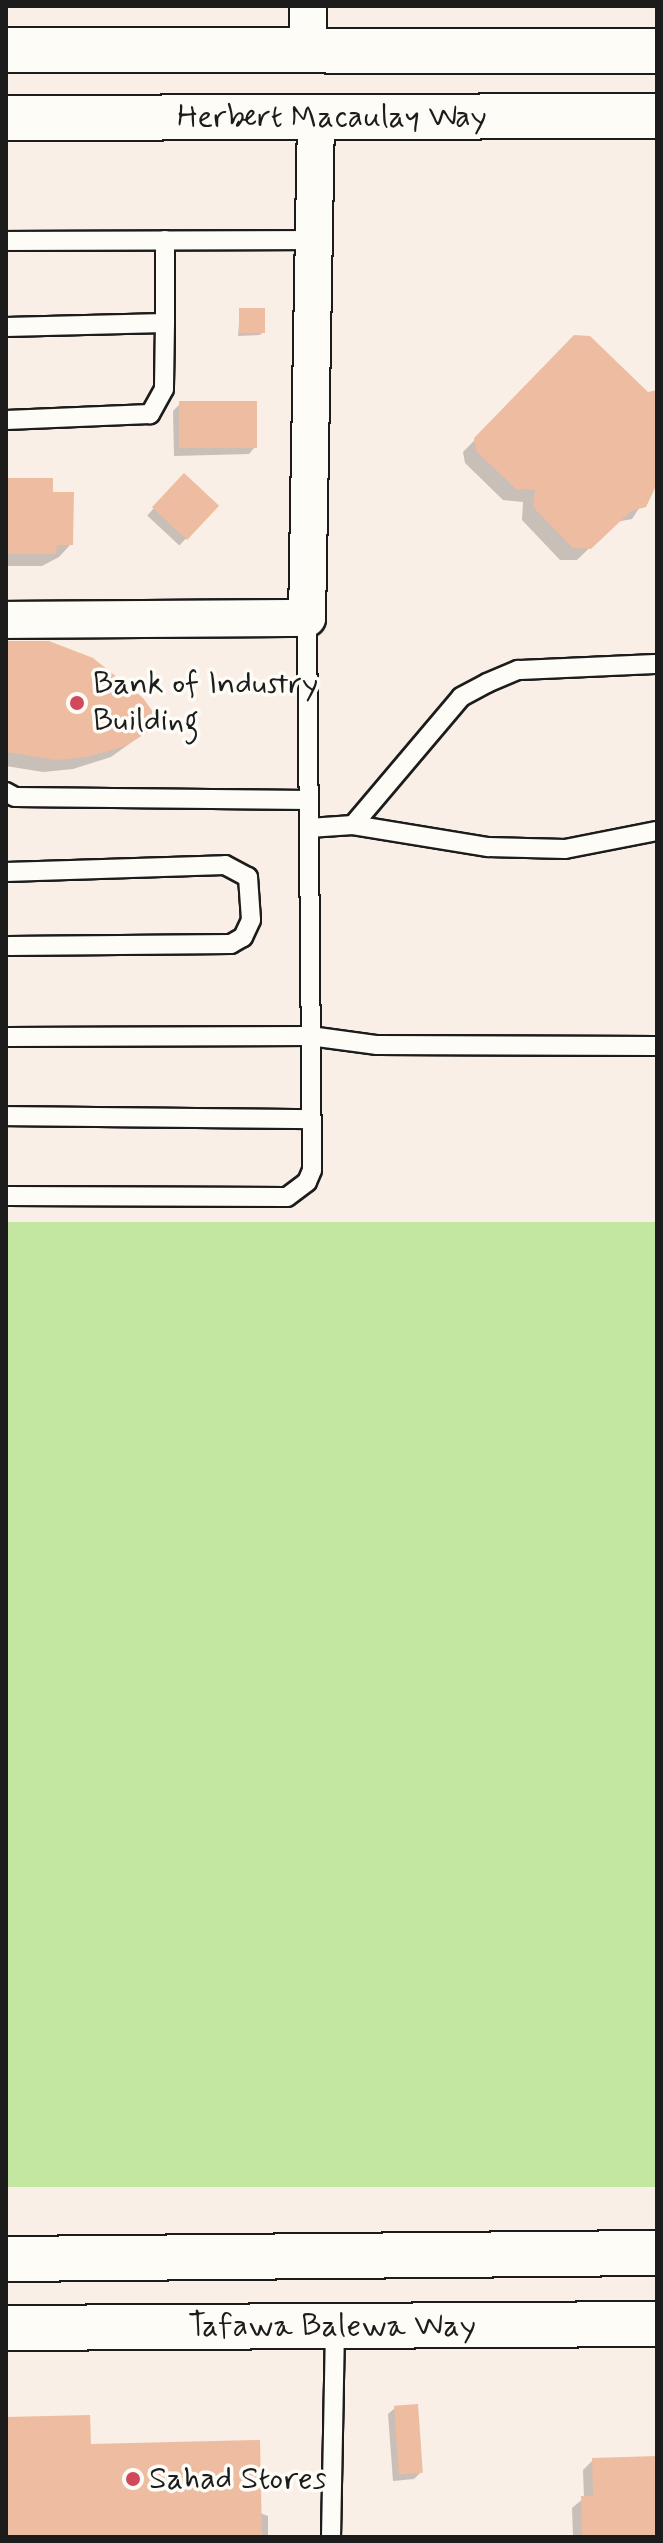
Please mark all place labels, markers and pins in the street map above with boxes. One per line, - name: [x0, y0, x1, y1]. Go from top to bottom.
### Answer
- place label: Bank of Industry Building: [93, 666, 320, 741]
- marker: Bank of Industry Building: [68, 694, 86, 712]
- place label: Sahad Stores: [149, 2460, 327, 2498]
- marker: Sahad Stores: [124, 2470, 142, 2488]

